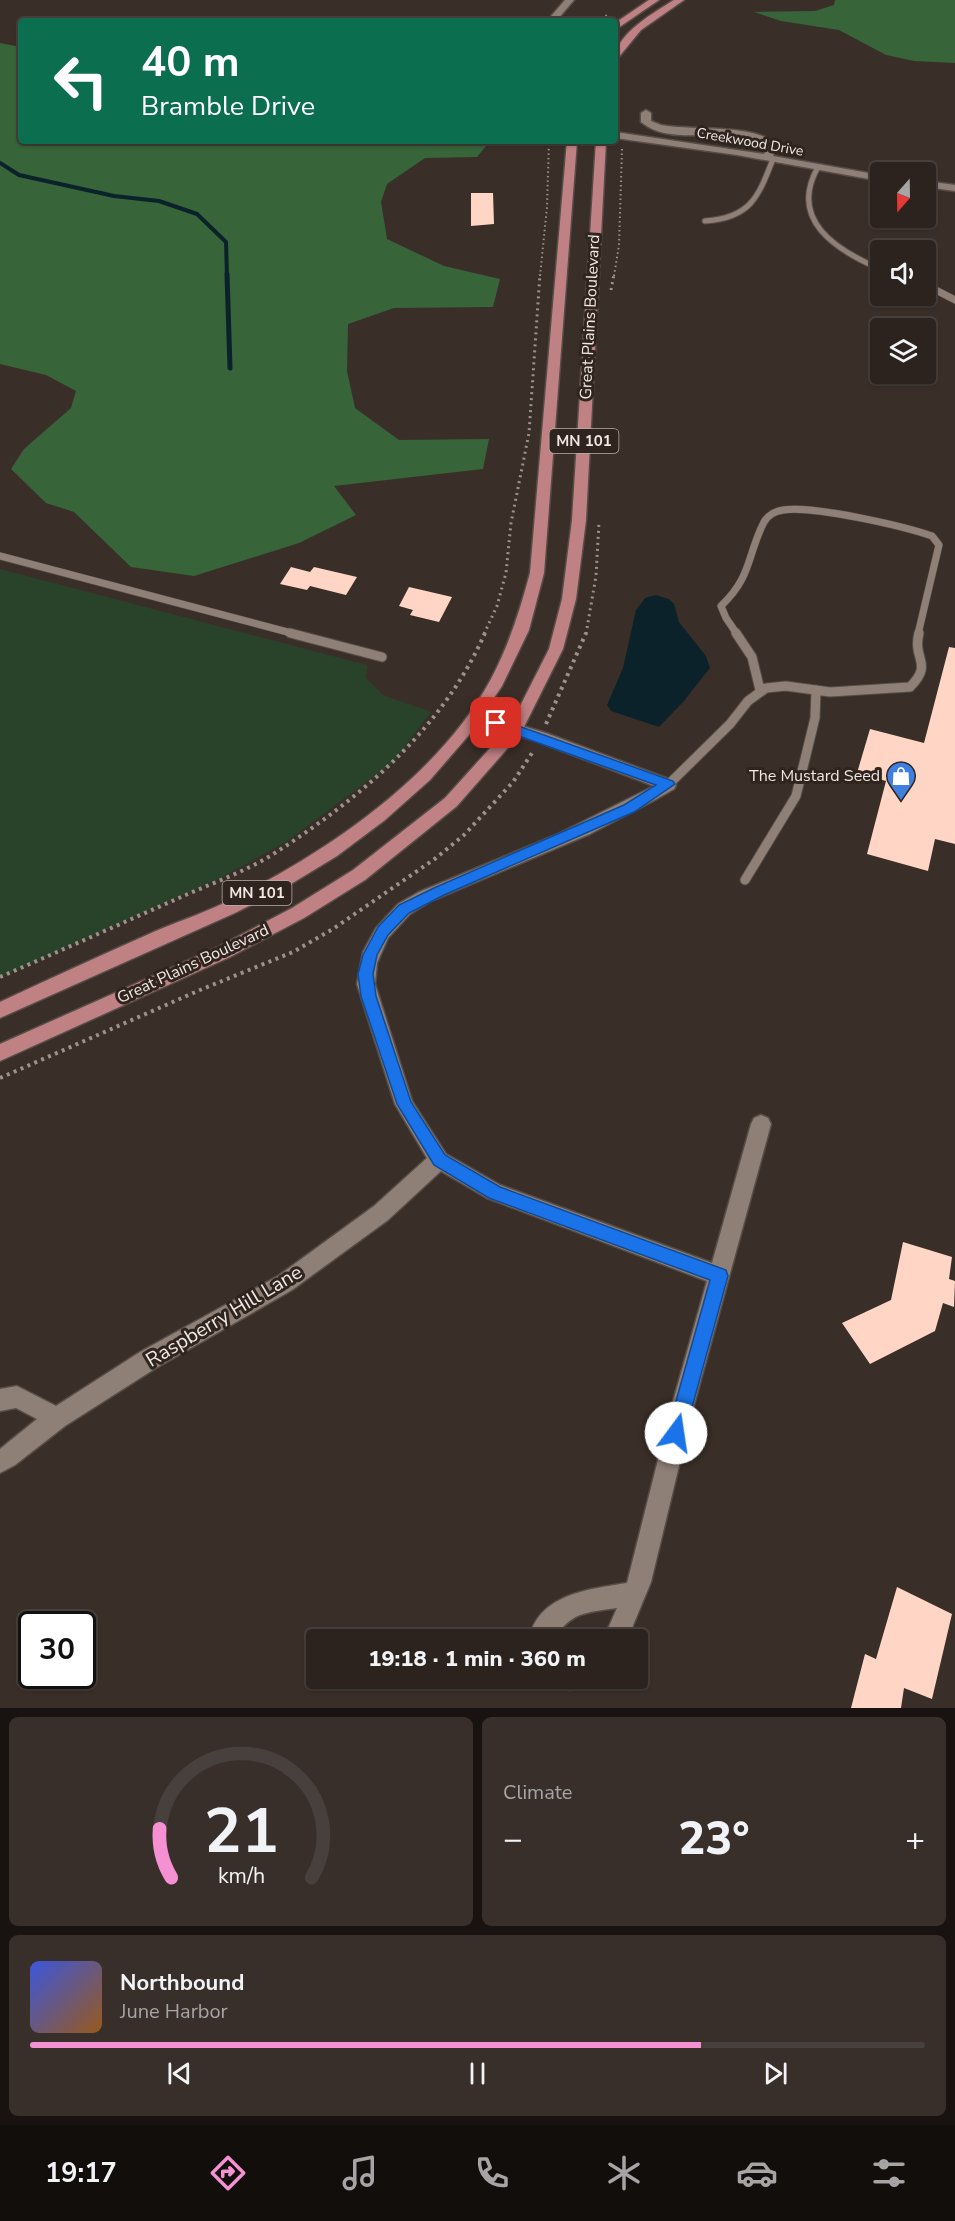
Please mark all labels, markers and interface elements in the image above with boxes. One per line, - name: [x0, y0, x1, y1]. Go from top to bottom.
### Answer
- text: 40 m: [141, 34, 240, 91]
- icon: left: [42, 42, 120, 120]
- text: Bramble Drive: [141, 88, 315, 125]
- street label: Creekwood Drive: [695, 123, 805, 161]
- north arrow: [870, 162, 936, 228]
- map controls: [870, 162, 936, 384]
- street label: Great Plains Boulevard: [575, 234, 605, 400]
- button: sound: [870, 240, 936, 306]
- button: layers: [870, 318, 936, 384]
- road number: MN 101: [550, 429, 618, 453]
- pin: [470, 697, 521, 748]
- icon: arrive: [479, 706, 512, 739]
- shop icon: The Mustard Seed: [885, 760, 917, 802]
- place label: The Mustard Seed: [749, 765, 880, 787]
- road number: MN 101: [222, 881, 292, 905]
- street label: Great Plains Boulevard: [114, 919, 272, 1009]
- street label: Raspberry Hill Lane: [141, 1259, 307, 1373]
- position arrow: [644, 1401, 708, 1465]
- speed limit sign: 30: [18, 1611, 96, 1689]
- text: 19:18 · 1 min · 360 m: [368, 1644, 586, 1674]
- text: Climate: [503, 1779, 572, 1806]
- text: 21: [204, 1789, 278, 1874]
- text: 23°: [678, 1809, 750, 1870]
- text: −: [503, 1817, 523, 1862]
- text: +: [905, 1817, 925, 1862]
- text: km/h: [217, 1862, 265, 1892]
- text: Northbound: [120, 1968, 244, 1998]
- text: June Harbor: [120, 1998, 228, 2025]
- icon: previous: [163, 2057, 196, 2090]
- icon: pause: [461, 2057, 494, 2090]
- icon: next: [759, 2057, 792, 2090]
- icon: directions: [207, 2152, 249, 2194]
- icon: music: [339, 2152, 381, 2194]
- icon: phone: [471, 2152, 513, 2194]
- icon: climate: [603, 2152, 645, 2194]
- icon: car: [736, 2152, 778, 2194]
- icon: filters: [868, 2152, 910, 2194]
- text: 19:17: [45, 2155, 117, 2192]

